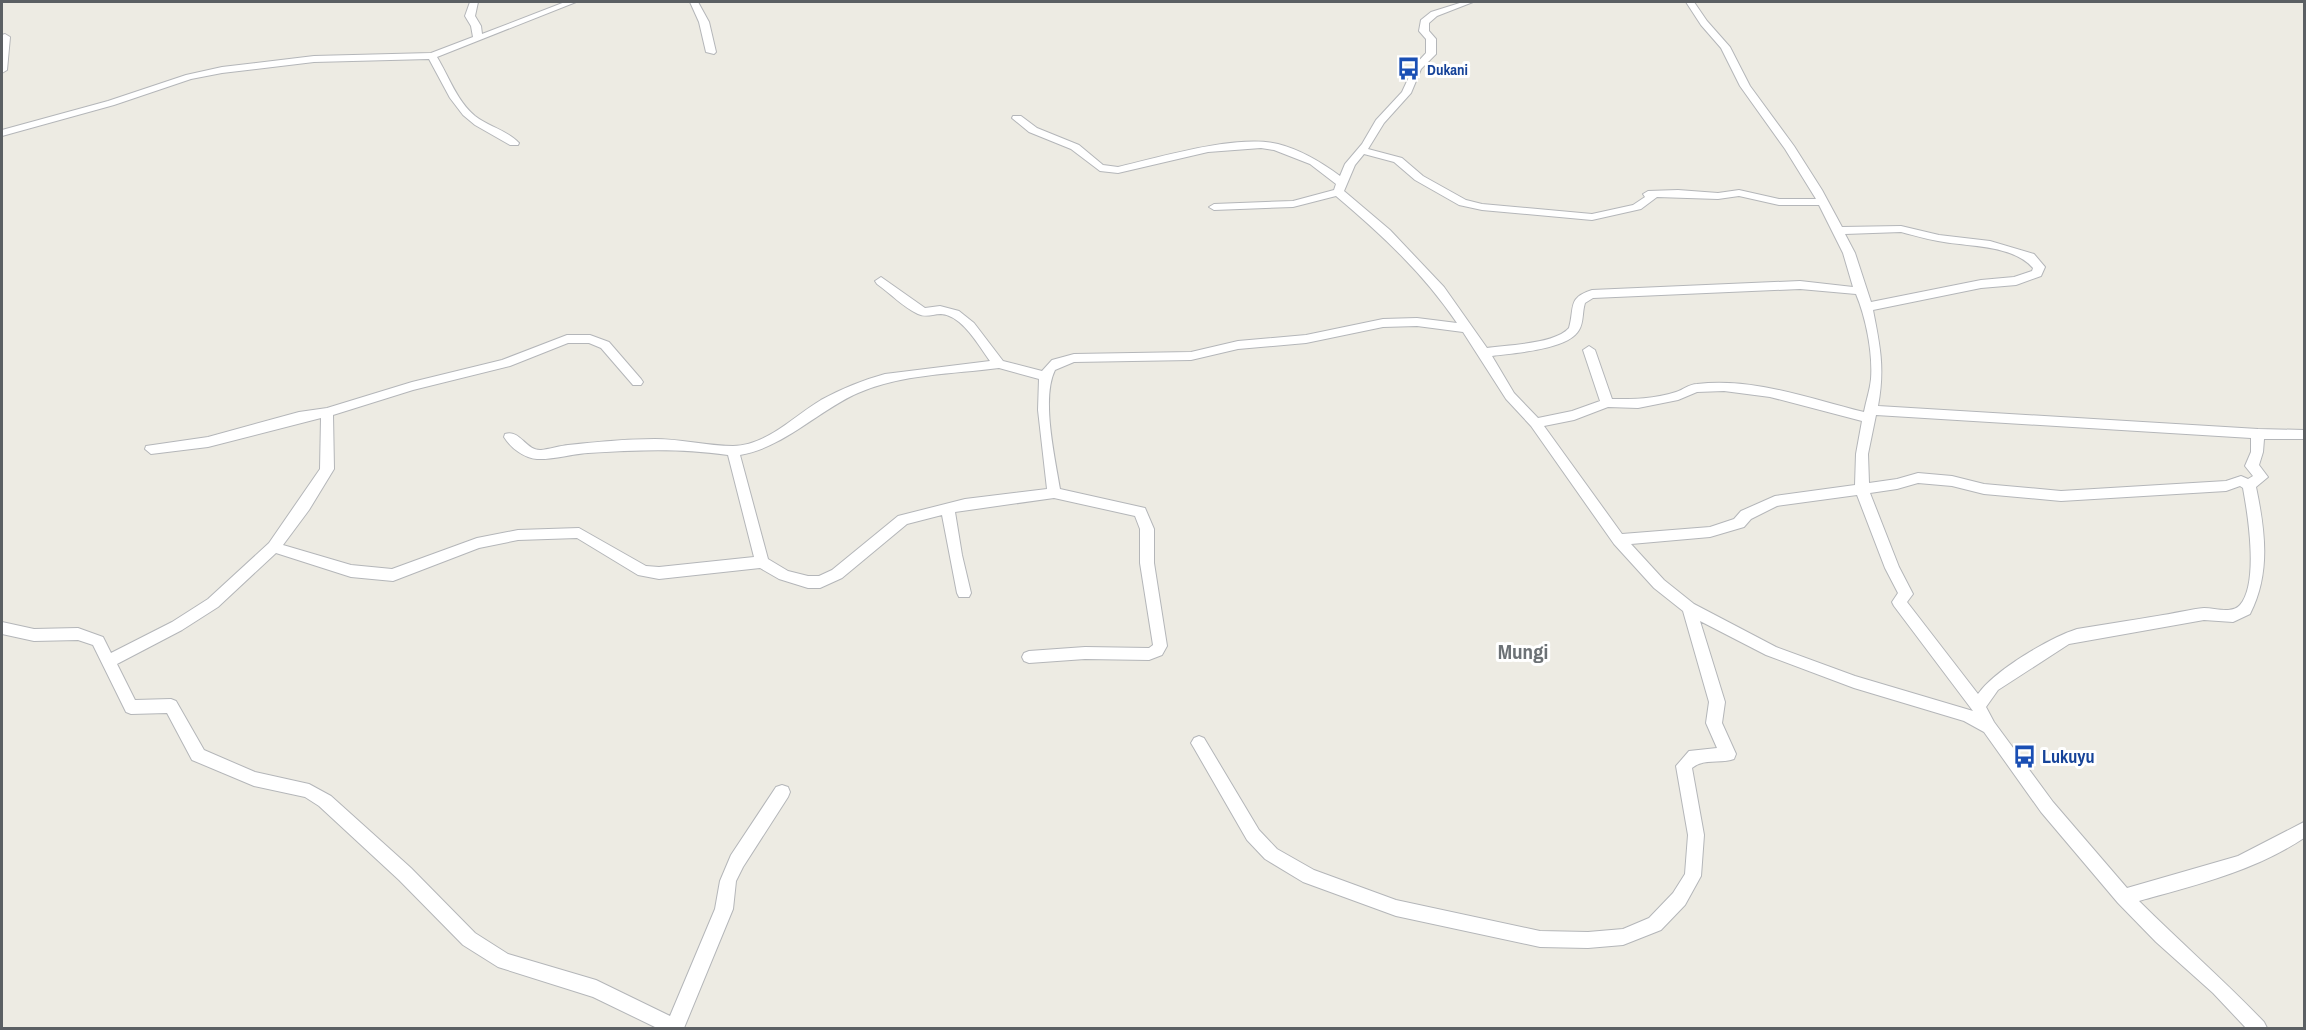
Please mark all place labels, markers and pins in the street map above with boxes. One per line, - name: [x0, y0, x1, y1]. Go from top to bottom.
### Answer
- bus stop icon: Dukani: [1396, 56, 1422, 82]
- place label: Dukani: [1427, 59, 1468, 80]
- bus stop icon: Lukuyu: [2011, 743, 2037, 769]
- place label: Lukuyu: [2042, 744, 2095, 769]

